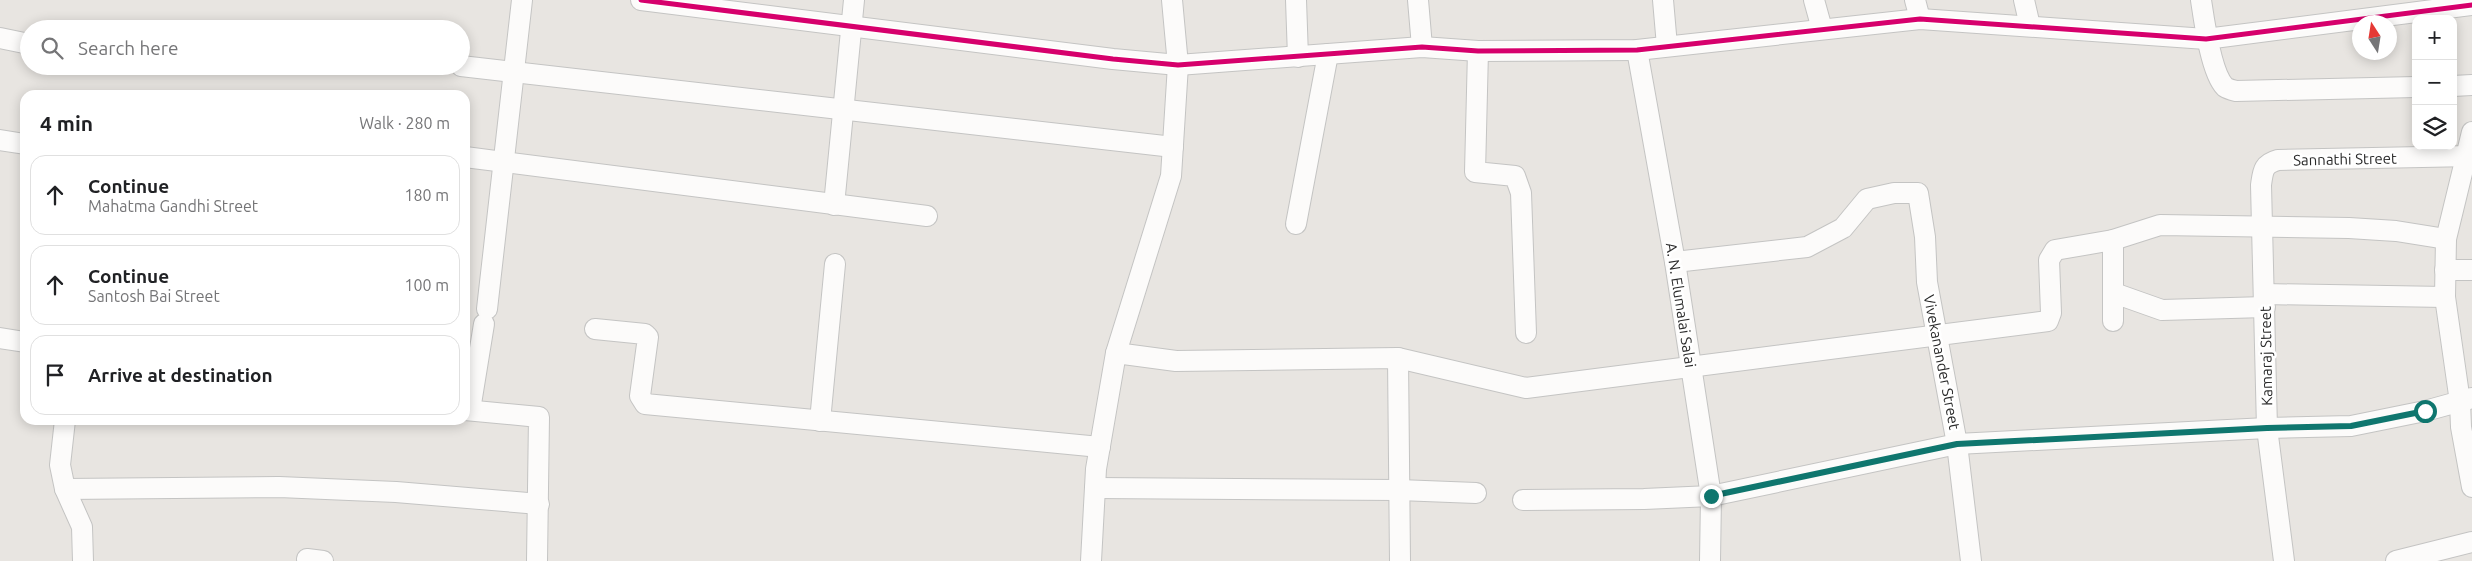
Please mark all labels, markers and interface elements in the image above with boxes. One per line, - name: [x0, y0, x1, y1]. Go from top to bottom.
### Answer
- north arrow: [2352, 15, 2397, 60]
- map controls: [2412, 15, 2457, 150]
- button: +: [2412, 15, 2457, 60]
- search box: [20, 20, 470, 75]
- icon: search: [38, 34, 66, 62]
- text: Search here: [78, 37, 178, 59]
- button: −: [2412, 60, 2457, 105]
- button: layers: [2412, 105, 2457, 150]
- text: 4 min: [40, 111, 93, 135]
- text: Walk · 280 m: [359, 114, 450, 132]
- street label: Sannathi Street: [2293, 150, 2397, 168]
- text: Continue: [88, 175, 169, 197]
- icon: ahead: [41, 181, 69, 209]
- text: 180 m: [404, 186, 449, 204]
- text: Mahatma Gandhi Street: [88, 197, 258, 215]
- street label: A. N. Elumalai Salai: [1663, 241, 1699, 369]
- text: Continue: [88, 265, 169, 287]
- icon: ahead: [41, 271, 69, 299]
- text: 100 m: [404, 276, 449, 294]
- text: Santosh Bai Street: [88, 287, 220, 305]
- street label: Vivekanander Street: [1921, 293, 1963, 431]
- street label: Kamaraj Street: [2257, 306, 2275, 406]
- icon: arrive: [41, 361, 69, 389]
- text: Arrive at destination: [88, 364, 273, 386]
- route start: [2414, 400, 2437, 423]
- route end: [1700, 485, 1723, 508]

